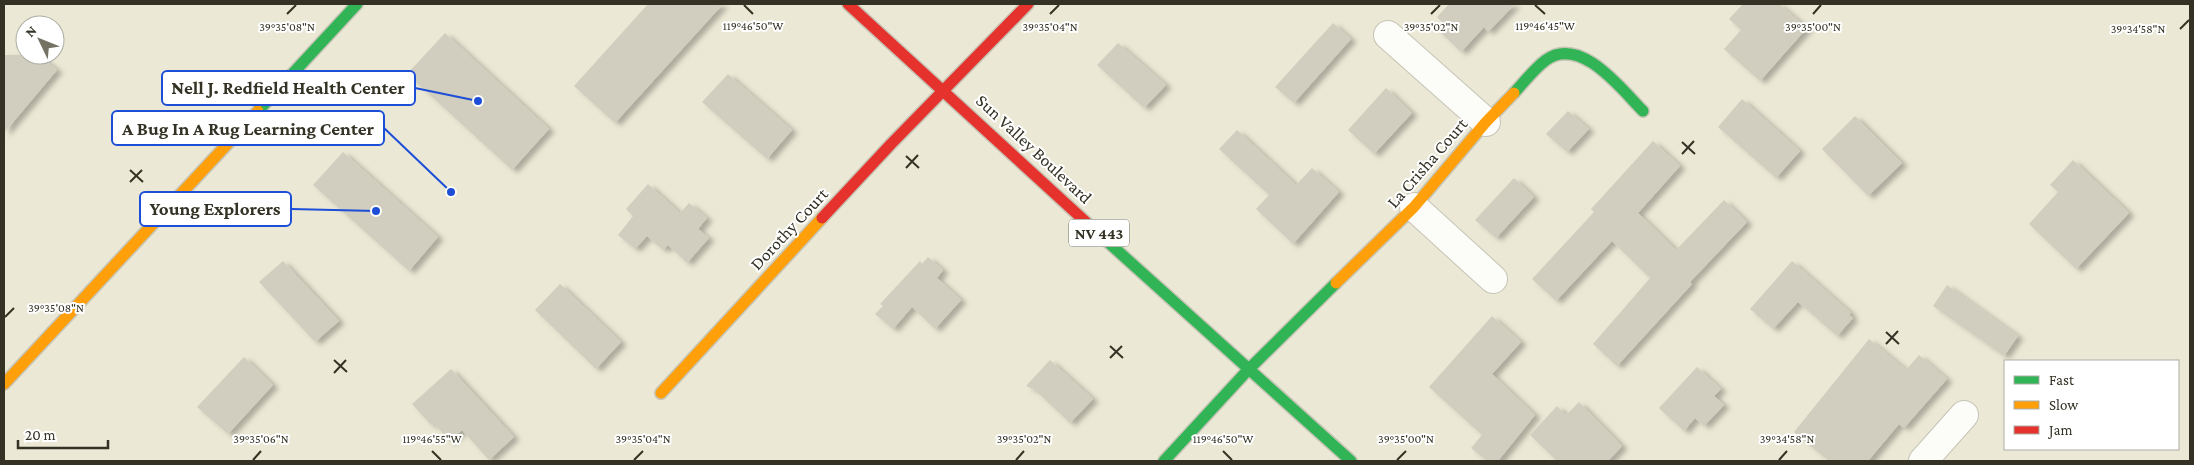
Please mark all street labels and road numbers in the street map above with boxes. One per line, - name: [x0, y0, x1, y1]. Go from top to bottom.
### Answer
- street label: Sun Valley Boulevard: [972, 90, 1096, 208]
- street label: La Crisha Court: [1383, 113, 1472, 212]
- street label: Dorothy Court: [746, 183, 833, 274]
- road number: NV 443: [1069, 220, 1129, 247]

